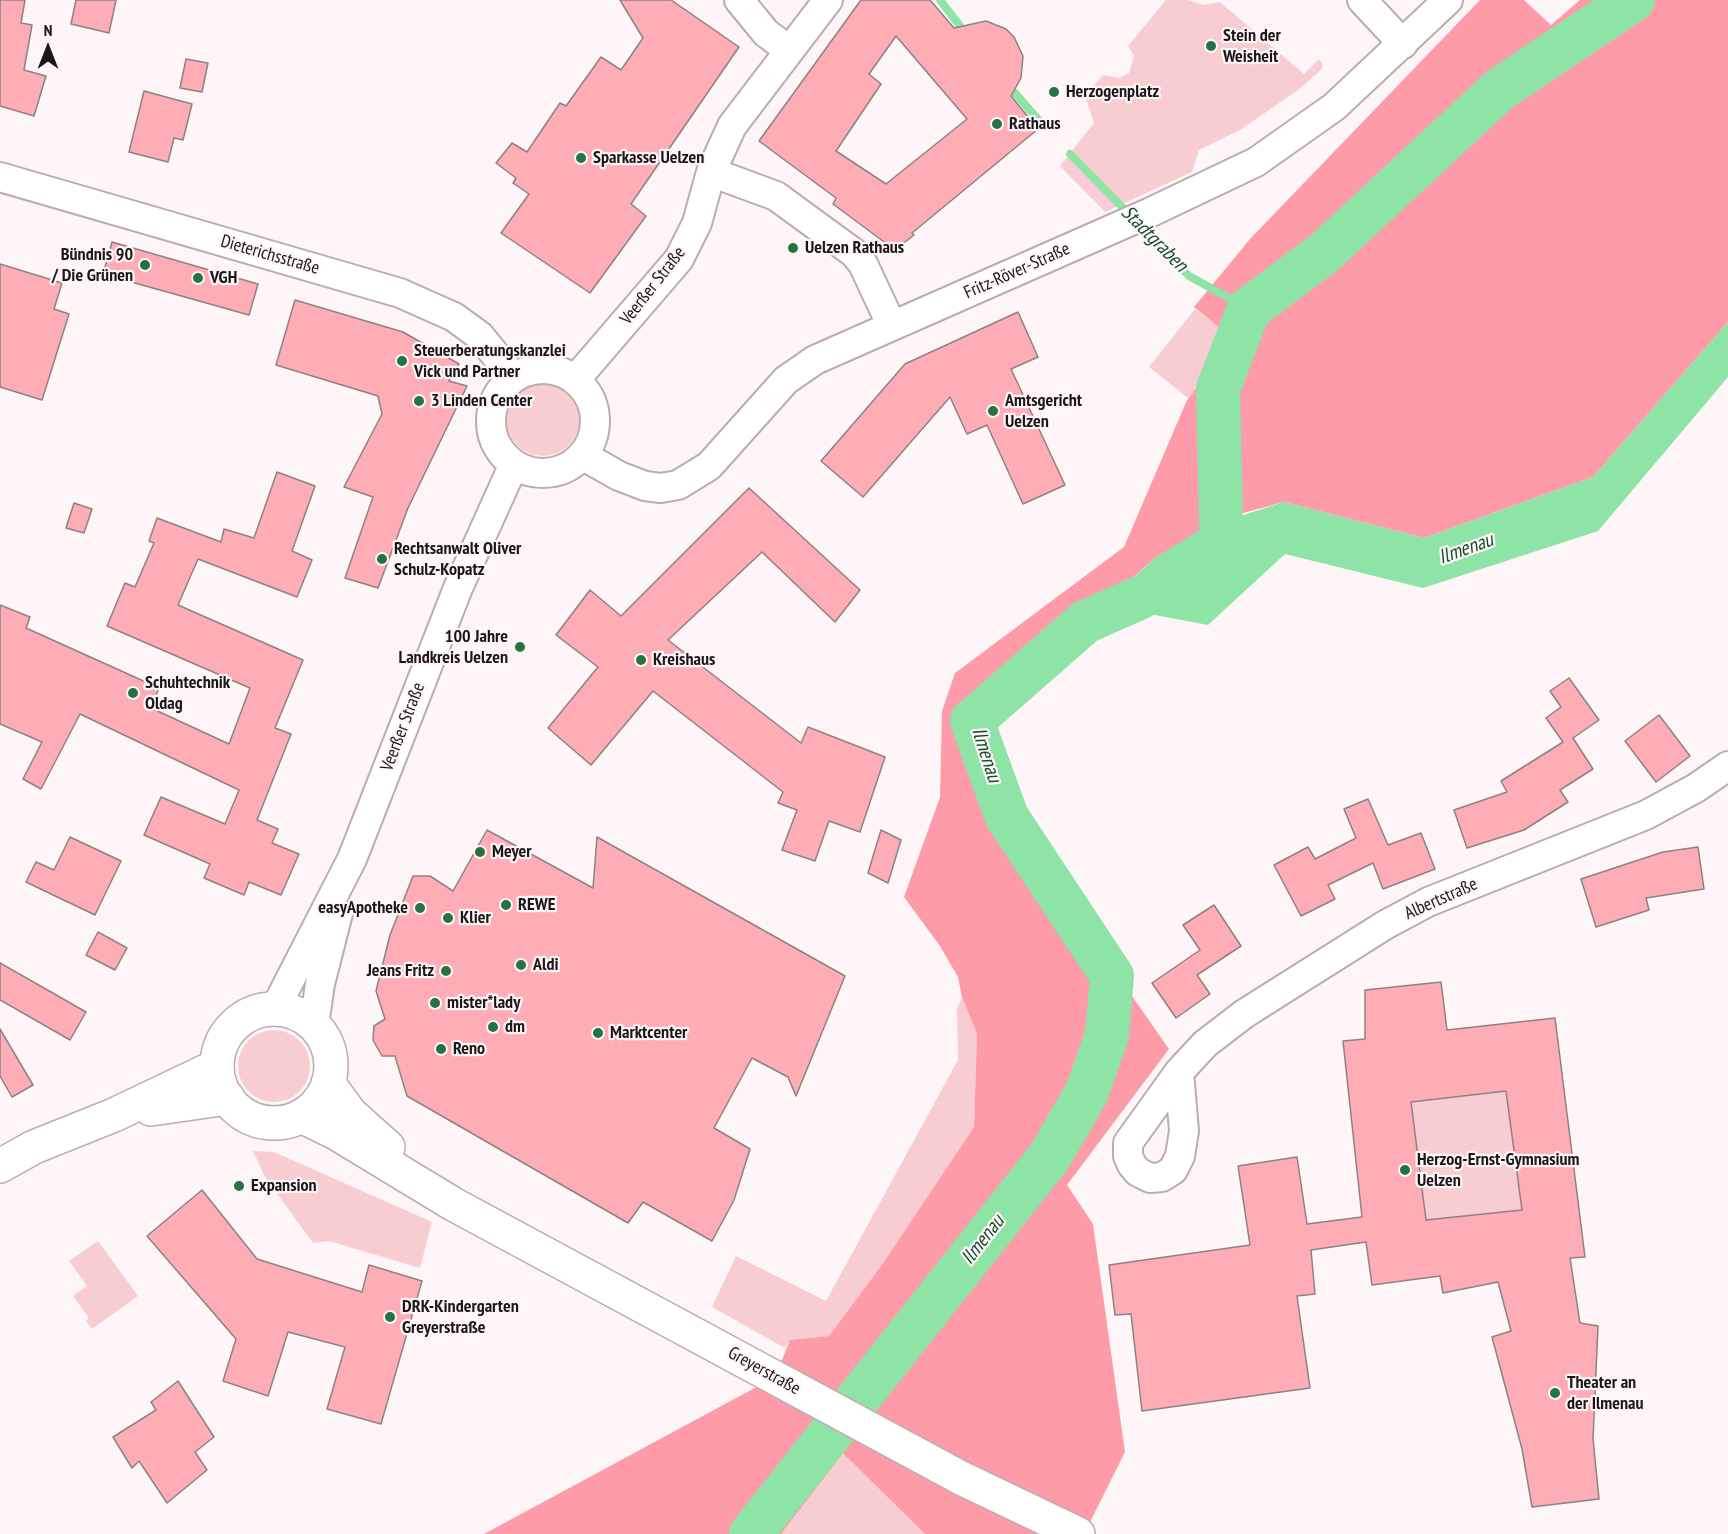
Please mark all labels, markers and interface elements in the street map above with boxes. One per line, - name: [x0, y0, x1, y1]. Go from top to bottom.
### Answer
- north arrow: [18, 18, 78, 78]
- text: N: [44, 20, 52, 40]
- place label: Stein der Weisheit: [1223, 25, 1281, 68]
- marker: Stein der Weisheit: [1204, 39, 1218, 53]
- place label: Herzogenplatz: [1066, 81, 1159, 103]
- marker: Herzogenplatz: [1047, 85, 1061, 99]
- place label: Rathaus: [1009, 113, 1061, 135]
- marker: Rathaus: [990, 117, 1004, 131]
- place label: Sparkasse Uelzen: [593, 147, 704, 169]
- marker: Sparkasse Uelzen: [574, 151, 588, 165]
- water label: Stadtgraben: [1116, 201, 1192, 277]
- street label: Dieterichsstraße: [218, 231, 322, 279]
- place label: Uelzen Rathaus: [805, 237, 904, 259]
- street label: Fritz-Röver-Straße: [961, 238, 1073, 304]
- marker: Uelzen Rathaus: [786, 241, 800, 255]
- street label: Veerßer Straße: [616, 243, 690, 329]
- place label: Bündnis 90 / Die Grünen: [52, 244, 133, 286]
- marker: Bündnis 90 / Die Grünen: [138, 258, 152, 272]
- place label: VGH: [210, 267, 237, 289]
- marker: VGH: [191, 271, 205, 285]
- place label: Steuerberatungskanzlei Vick und Partner: [414, 340, 566, 382]
- marker: Steuerberatungskanzlei Vick und Partner: [395, 354, 409, 368]
- place label: 3 Linden Center: [431, 390, 532, 412]
- place label: Amtsgericht Uelzen: [1005, 390, 1082, 432]
- marker: 3 Linden Center: [412, 394, 426, 408]
- marker: Amtsgericht Uelzen: [986, 404, 1000, 418]
- water label: Ilmenau: [1436, 528, 1496, 570]
- place label: Rechtsanwalt Oliver Schulz-Kopatz: [394, 538, 521, 580]
- marker: Rechtsanwalt Oliver Schulz-Kopatz: [375, 552, 389, 566]
- place label: 100 Jahre Landkreis Uelzen: [399, 626, 508, 668]
- marker: 100 Jahre Landkreis Uelzen: [513, 640, 527, 654]
- place label: Kreishaus: [653, 649, 715, 671]
- marker: Kreishaus: [634, 653, 648, 667]
- place label: Schuhtechnik Oldag: [145, 672, 230, 714]
- street label: Veerßer Straße: [376, 680, 430, 774]
- marker: Schuhtechnik Oldag: [126, 686, 140, 700]
- water label: Ilmenau: [966, 725, 1006, 785]
- place label: Meyer: [492, 841, 532, 863]
- marker: Meyer: [473, 845, 487, 859]
- street label: Albertstraße: [1401, 873, 1481, 925]
- place label: REWE: [518, 894, 555, 916]
- place label: easyApotheke: [318, 897, 408, 919]
- marker: REWE: [499, 898, 513, 912]
- marker: easyApotheke: [413, 901, 427, 915]
- place label: Klier: [460, 907, 491, 929]
- marker: Klier: [441, 911, 455, 925]
- place label: Aldi: [533, 954, 558, 976]
- marker: Aldi: [514, 958, 528, 972]
- place label: Jeans Fritz: [367, 960, 434, 982]
- marker: Jeans Fritz: [439, 964, 453, 978]
- place label: mister*lady: [447, 992, 520, 1014]
- marker: mister*lady: [428, 996, 442, 1010]
- place label: dm: [505, 1016, 525, 1038]
- marker: dm: [486, 1020, 500, 1034]
- place label: Marktcenter: [610, 1022, 687, 1044]
- marker: Marktcenter: [591, 1026, 605, 1040]
- place label: Reno: [453, 1038, 485, 1060]
- marker: Reno: [434, 1042, 448, 1056]
- place label: Herzog-Ernst-Gymnasium Uelzen: [1417, 1149, 1580, 1192]
- marker: Herzog-Ernst-Gymnasium Uelzen: [1398, 1163, 1412, 1177]
- place label: Expansion: [251, 1175, 317, 1197]
- marker: Expansion: [232, 1179, 246, 1193]
- water label: Ilmenau: [956, 1211, 1010, 1269]
- place label: DRK-Kindergarten Greyerstraße: [402, 1296, 519, 1338]
- marker: DRK-Kindergarten Greyerstraße: [383, 1310, 397, 1324]
- street label: Greyerstraße: [724, 1342, 804, 1400]
- place label: Theater an der Ilmenau: [1567, 1372, 1644, 1414]
- marker: Theater an der Ilmenau: [1548, 1386, 1562, 1400]

